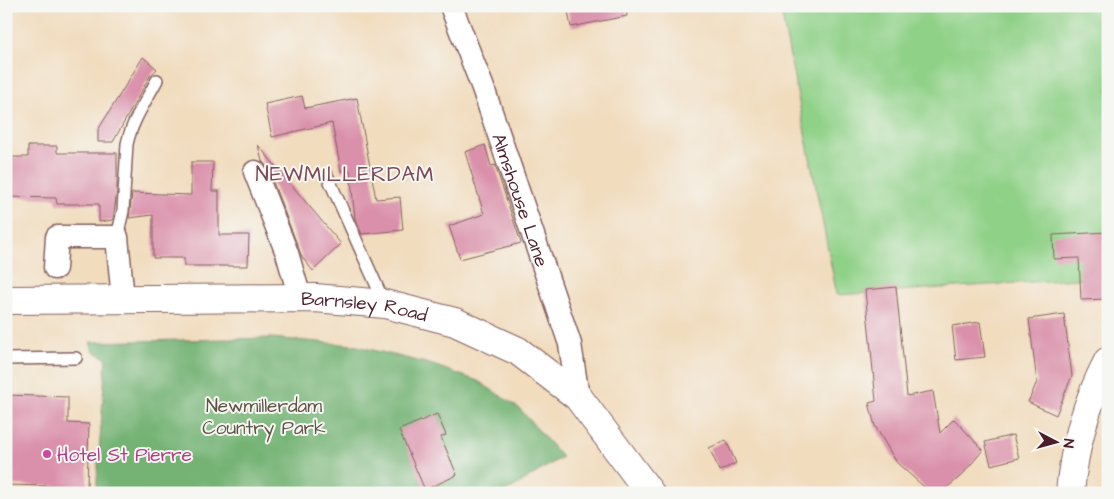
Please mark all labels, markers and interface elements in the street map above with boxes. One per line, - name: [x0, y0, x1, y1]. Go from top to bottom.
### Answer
- street label: Almshouse Lane: [484, 130, 555, 270]
- district label: NEWMILLERDAM: [256, 160, 434, 189]
- street label: Barnsley Road: [301, 286, 430, 329]
- park label: Newmillerdam Country Park: [202, 393, 326, 443]
- north arrow: [1032, 416, 1082, 466]
- text: N: [1058, 438, 1078, 449]
- place label: Hotel St Pierre: [57, 442, 192, 469]
- marker: Hotel St Pierre: [41, 448, 53, 460]

